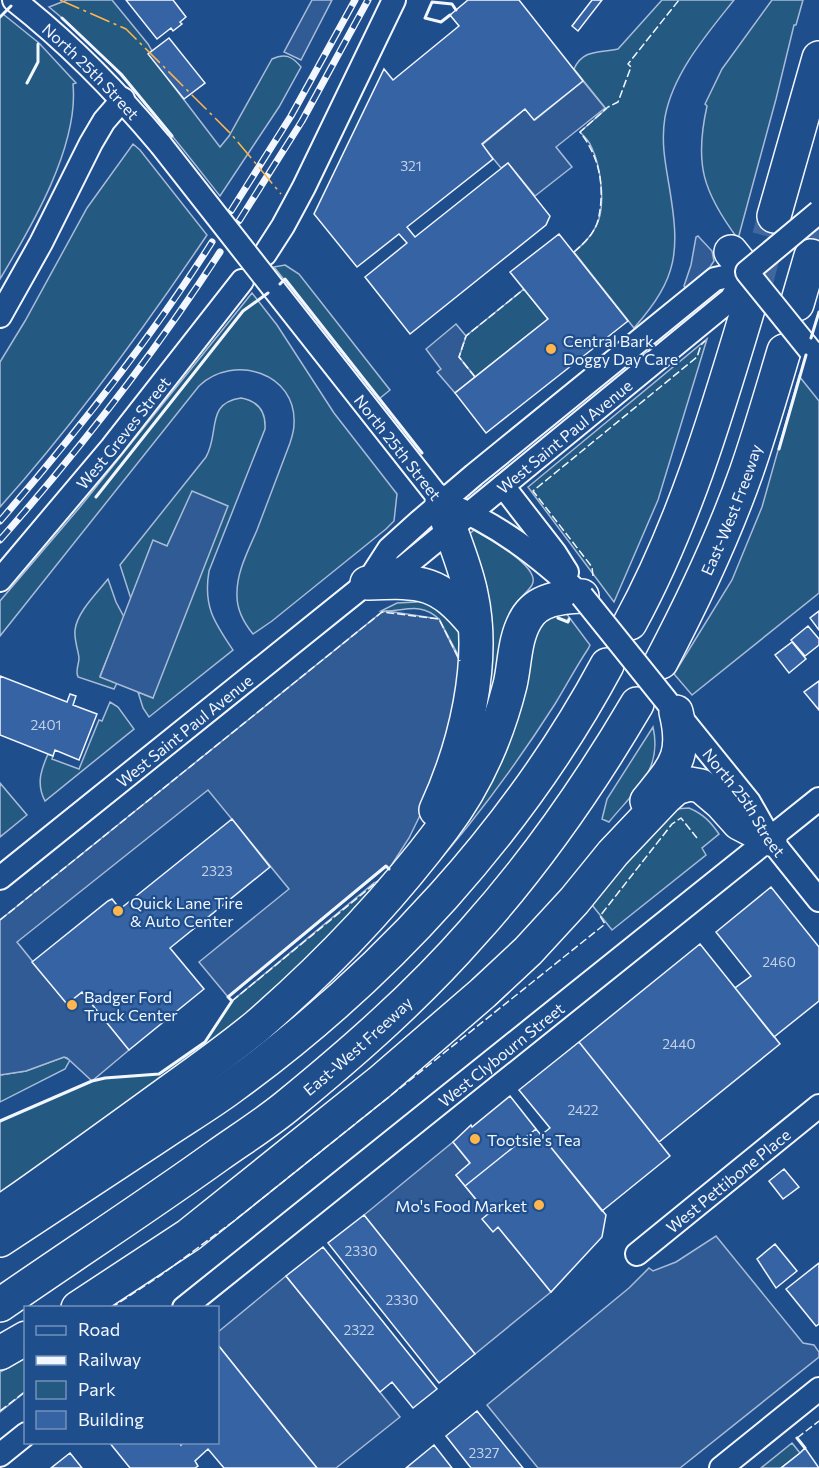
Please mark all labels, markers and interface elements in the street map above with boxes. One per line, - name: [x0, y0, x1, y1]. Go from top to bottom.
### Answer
- street label: North 25th Street: [39, 19, 144, 123]
- house number: 321: [400, 157, 422, 174]
- place label: Central Bark Doggy Day Care: [563, 331, 678, 368]
- marker: Central Bark Doggy Day Care: [544, 342, 558, 356]
- street label: West Greves Street: [72, 372, 174, 492]
- street label: West Saint Paul Avenue: [493, 375, 635, 497]
- street label: North 25th Street: [351, 390, 446, 504]
- street label: East-West Freeway: [696, 442, 765, 578]
- street label: West Saint Paul Avenue: [112, 670, 256, 791]
- house number: 2401: [30, 716, 62, 733]
- street label: North 25th Street: [699, 744, 790, 860]
- house number: 2323: [201, 862, 233, 879]
- place label: Quick Lane Tire & Auto Center: [130, 893, 243, 930]
- marker: Quick Lane Tire & Auto Center: [111, 904, 125, 918]
- house number: 2460: [762, 953, 796, 970]
- place label: Badger Ford Truck Center: [84, 987, 178, 1024]
- street label: East-West Freeway: [299, 992, 416, 1099]
- marker: Badger Ford Truck Center: [65, 998, 79, 1012]
- street label: West Clybourn Street: [434, 998, 568, 1110]
- house number: 2440: [662, 1035, 696, 1052]
- house number: 2422: [567, 1101, 599, 1118]
- street label: West Pettibone Place: [662, 1124, 794, 1236]
- place label: Tootsie's Tea: [487, 1130, 581, 1149]
- marker: Tootsie's Tea: [468, 1132, 482, 1146]
- place label: Mo's Food Market: [395, 1196, 527, 1215]
- marker: Mo's Food Market: [532, 1198, 546, 1212]
- house number: 2330: [345, 1242, 377, 1259]
- house number: 2330: [386, 1291, 418, 1308]
- legend: [24, 1306, 219, 1444]
- text: Road: [78, 1318, 120, 1340]
- house number: 2322: [343, 1321, 375, 1338]
- text: Railway: [78, 1348, 141, 1370]
- text: Park: [78, 1378, 116, 1400]
- text: Building: [78, 1408, 144, 1430]
- house number: 2327: [469, 1444, 499, 1461]

